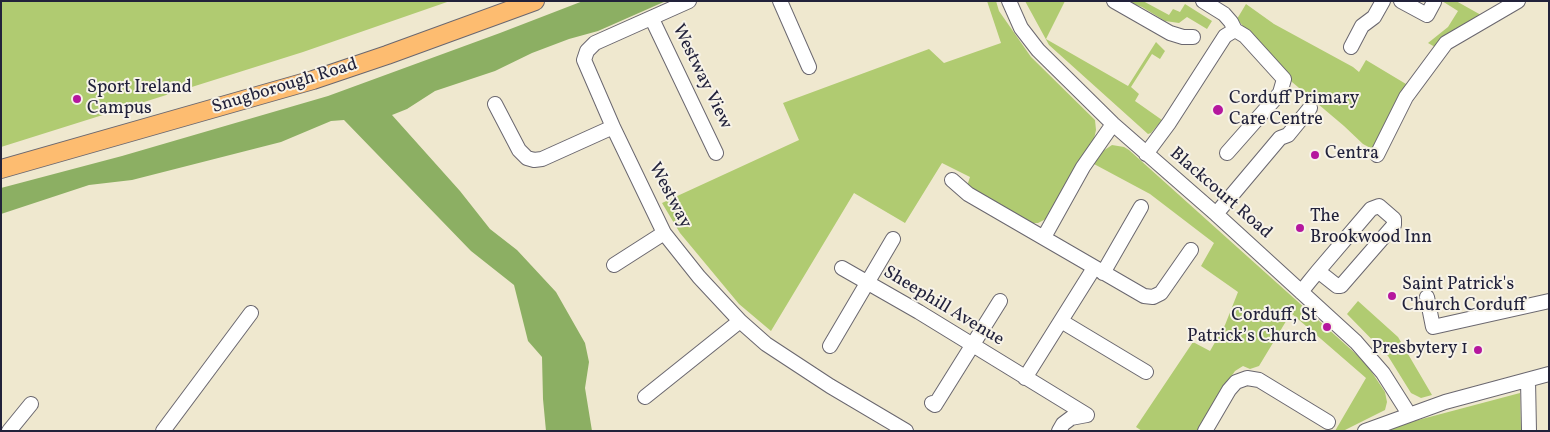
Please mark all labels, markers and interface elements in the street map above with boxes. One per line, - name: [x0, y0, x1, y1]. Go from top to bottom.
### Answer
- street label: Westway View: [666, 21, 736, 133]
- street label: Snugborough Road: [210, 55, 360, 119]
- place label: Sport Ireland Campus: [87, 78, 192, 120]
- place label: Corduff Primary Care Centre: [1229, 89, 1359, 132]
- marker: Sport Ireland Campus: [71, 93, 83, 105]
- marker: Corduff Primary Care Centre: [1211, 103, 1225, 117]
- street label: Blackcourt Road: [1164, 144, 1276, 244]
- place label: Centra: [1325, 144, 1379, 166]
- marker: Centra: [1309, 149, 1321, 161]
- street label: Westway: [643, 159, 695, 233]
- place label: The Brookwood Inn: [1310, 207, 1432, 250]
- marker: The Brookwood Inn: [1294, 222, 1306, 234]
- street label: Sheephill Avenue: [879, 262, 1007, 352]
- place label: Saint Patrick's Church Corduff: [1402, 275, 1525, 318]
- marker: Saint Patrick's Church Corduff: [1386, 290, 1398, 302]
- place label: Corduff, St Patrick’s Church: [1187, 306, 1317, 348]
- marker: Corduff, St Patrick’s Church: [1321, 321, 1333, 333]
- place label: Presbytery 1: [1372, 339, 1468, 361]
- marker: Presbytery 1: [1472, 344, 1484, 356]

